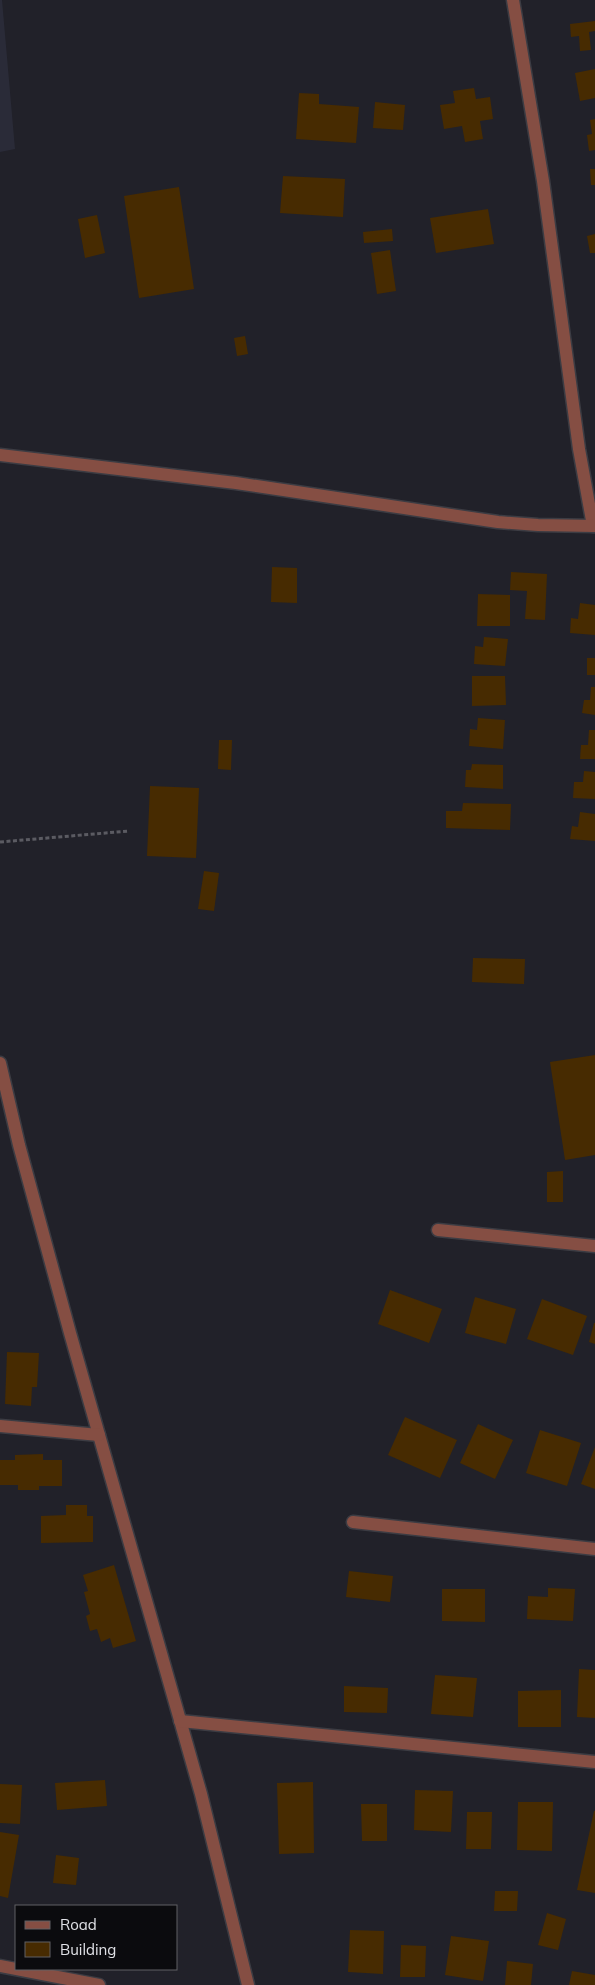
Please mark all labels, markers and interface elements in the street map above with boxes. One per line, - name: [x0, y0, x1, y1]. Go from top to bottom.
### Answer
- legend: [15, 1905, 178, 1970]
- text: Road: [60, 1915, 97, 1934]
- text: Building: [60, 1940, 116, 1959]

